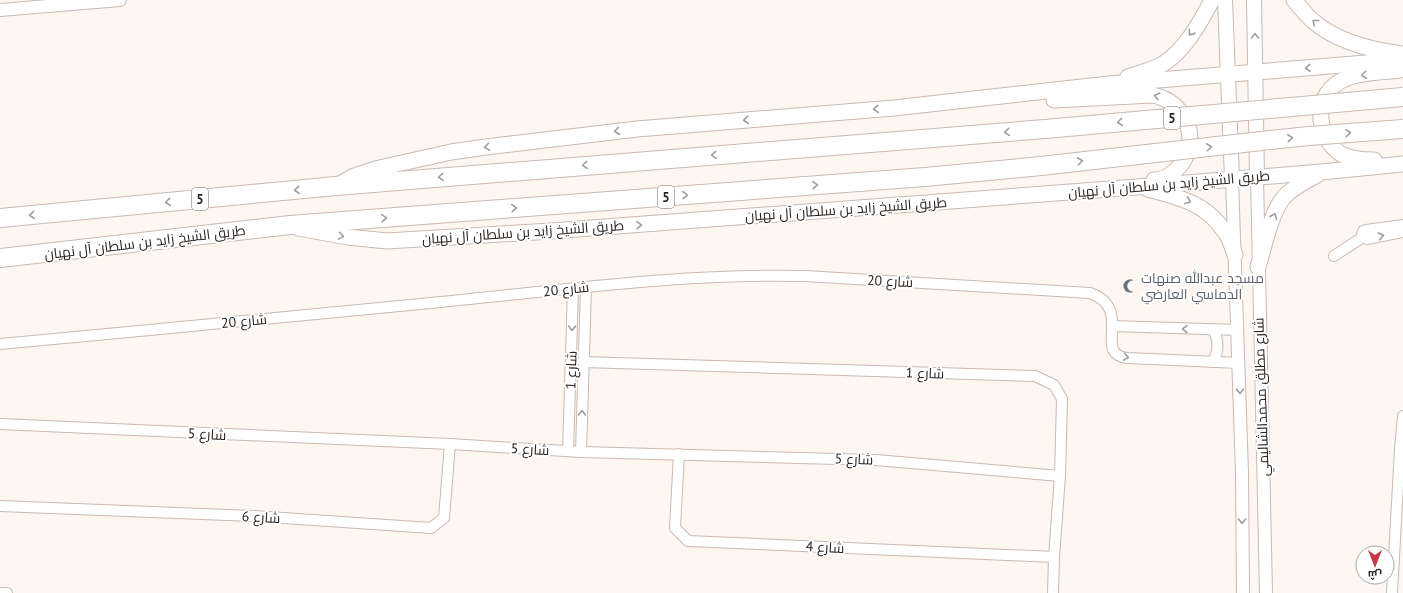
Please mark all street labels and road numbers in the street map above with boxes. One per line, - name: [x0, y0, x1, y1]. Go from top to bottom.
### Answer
- road number: 5: [1164, 107, 1180, 129]
- street label: طريق الشيخ زايد بن سلطان آل نهيان: [1067, 166, 1271, 202]
- road number: 5: [658, 186, 674, 208]
- road number: 5: [192, 188, 208, 210]
- street label: طريق الشيخ زايد بن سلطان آل نهيان: [744, 193, 948, 225]
- street label: طريق الشيخ زايد بن سلطان آل نهيان: [421, 216, 625, 248]
- street label: طريق الشيخ زايد بن سلطان آل نهيان: [43, 221, 247, 263]
- street label: شارع 20: [866, 271, 914, 291]
- street label: شارع 20: [542, 278, 590, 300]
- street label: شارع 20: [220, 310, 268, 332]
- street label: شارع مطلق محمدالشاليمي: [1249, 317, 1276, 477]
- street label: شارع 1: [561, 350, 581, 390]
- street label: شارع 1: [905, 363, 945, 383]
- street label: شارع 5: [187, 424, 227, 444]
- street label: شارع 5: [510, 439, 550, 459]
- street label: شارع 5: [834, 449, 874, 469]
- street label: شارع 6: [241, 507, 281, 527]
- street label: شارع 4: [805, 537, 845, 557]

